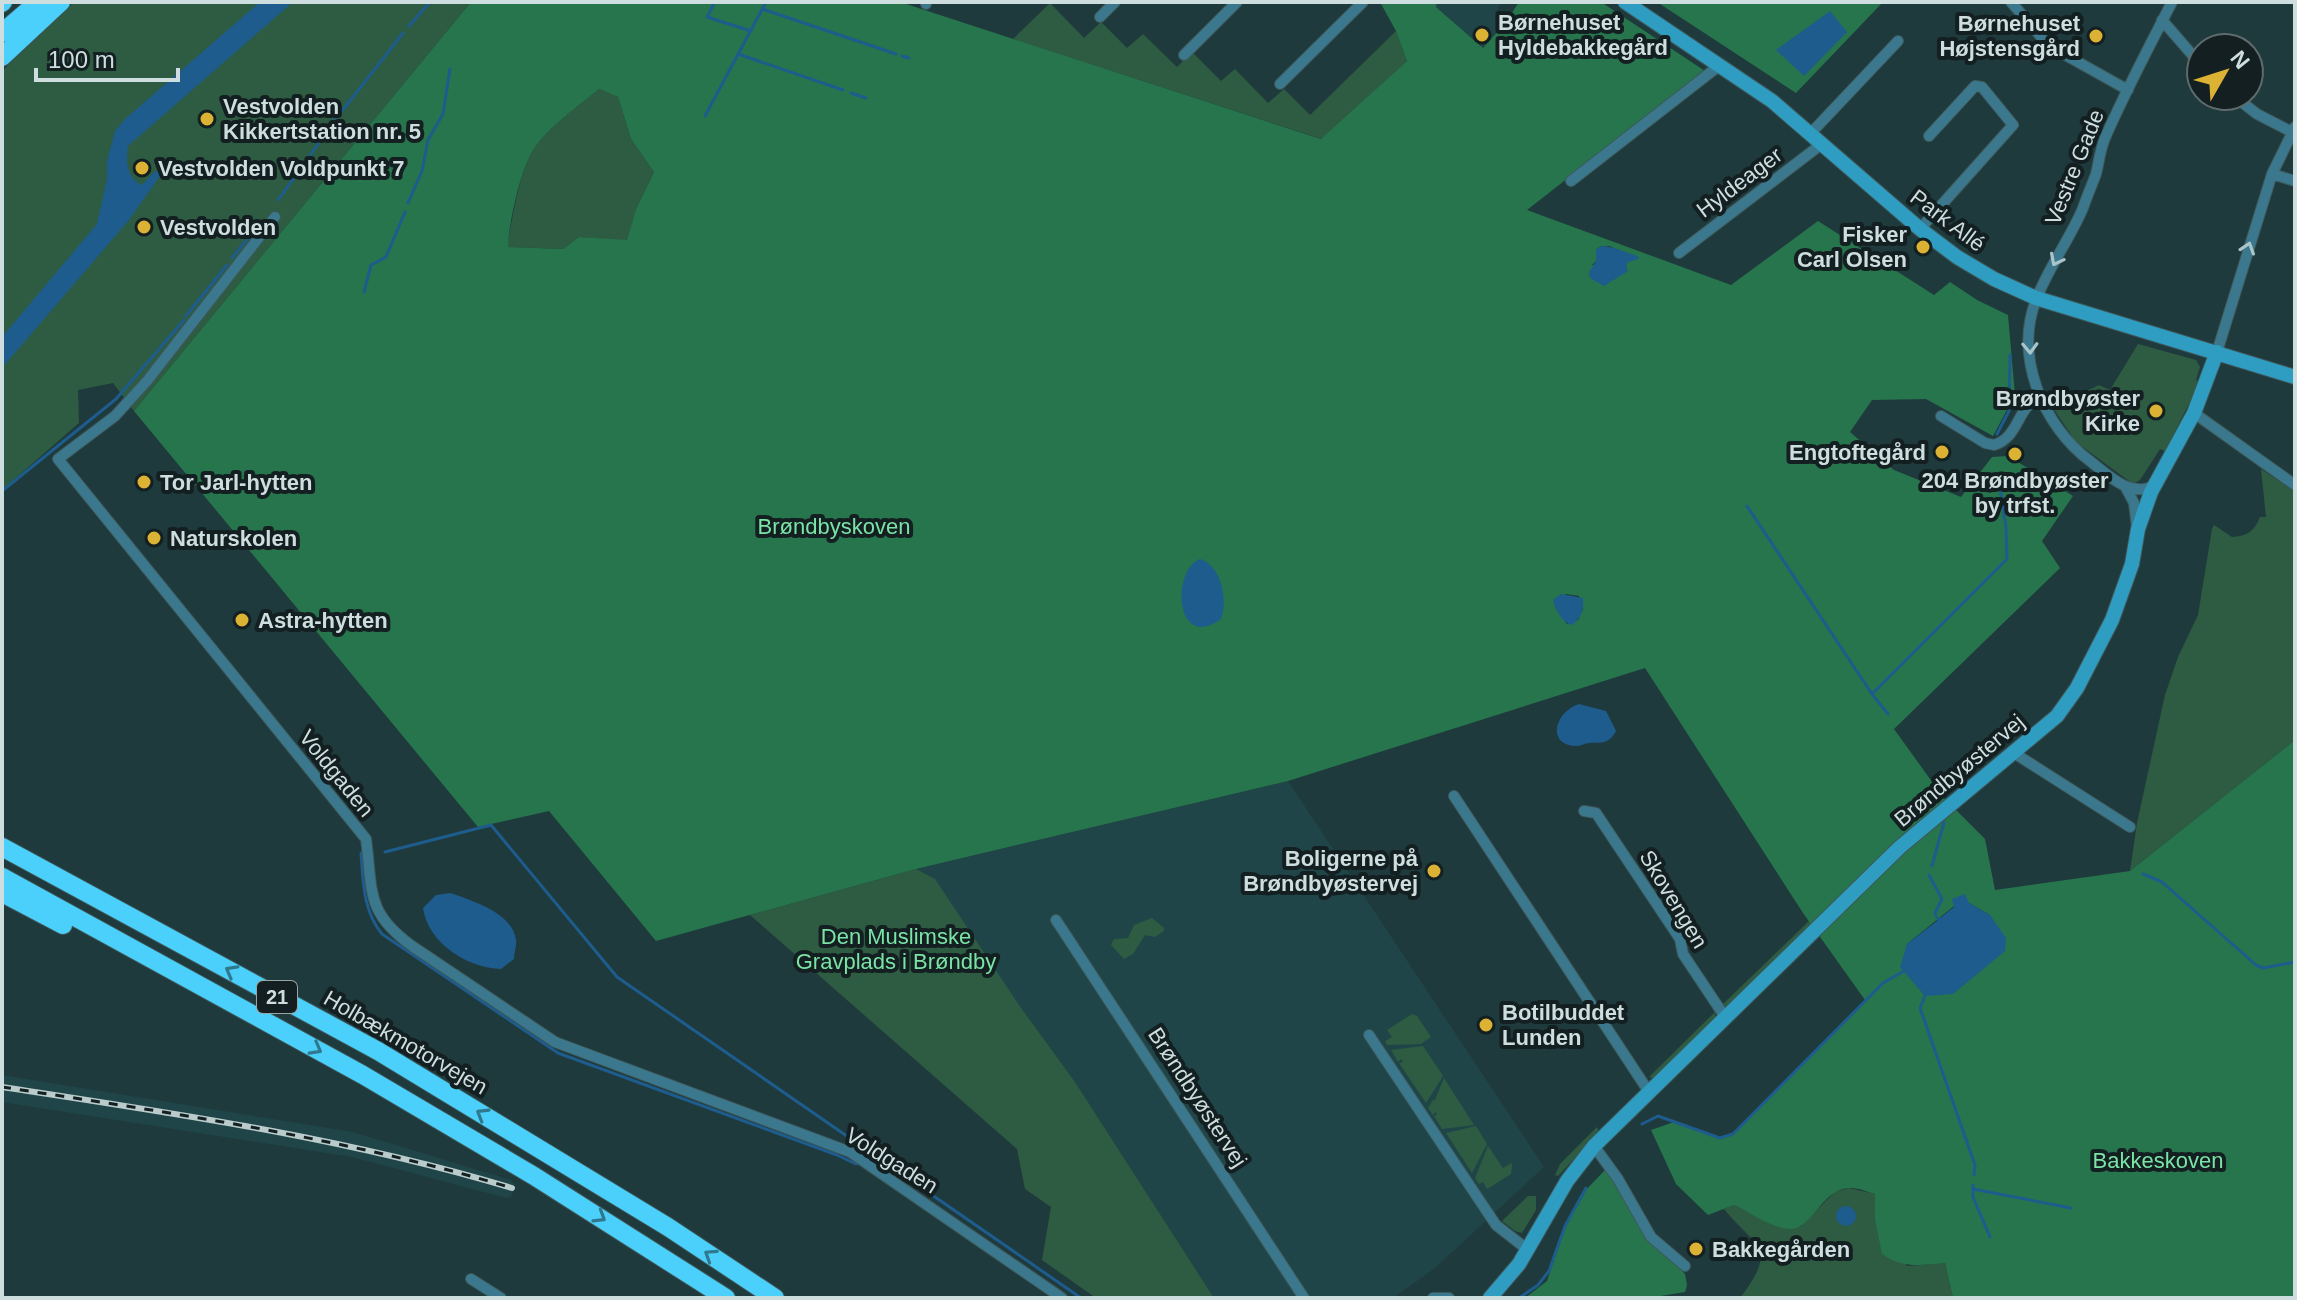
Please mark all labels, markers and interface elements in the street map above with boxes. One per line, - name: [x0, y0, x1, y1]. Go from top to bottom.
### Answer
- place label: Børnehuset Hyldebakkegård: [1498, 10, 1668, 60]
- place label: Børnehuset Højstensgård: [1939, 11, 2081, 61]
- marker: Børnehuset Hyldebakkegård: [1473, 26, 1491, 44]
- marker: Børnehuset Højstensgård: [2087, 27, 2105, 45]
- scale bar: [36, 32, 178, 82]
- north arrow: [2185, 32, 2265, 112]
- text: 100 m: [48, 46, 115, 73]
- text: N: [2225, 46, 2255, 74]
- place label: Vestvolden Kikkertstation nr. 5: [223, 94, 421, 144]
- street label: Vestre Gade: [2040, 106, 2109, 229]
- marker: Vestvolden Kikkertstation nr. 5: [198, 110, 216, 128]
- street label: Hyldeager: [1692, 142, 1787, 223]
- place label: Vestvolden Voldpunkt 7: [158, 156, 405, 181]
- marker: Vestvolden Voldpunkt 7: [133, 159, 151, 177]
- street label: Park Allé: [1906, 184, 1990, 257]
- place label: Vestvolden: [160, 215, 276, 240]
- marker: Vestvolden: [135, 218, 153, 236]
- place label: Fisker Carl Olsen: [1797, 222, 1907, 272]
- marker: Fisker Carl Olsen: [1914, 238, 1932, 256]
- one-way arrow: [2239, 242, 2255, 256]
- one-way arrow: [2050, 252, 2066, 267]
- one-way arrow: [2021, 342, 2038, 355]
- place label: Brøndbyøster Kirke: [1996, 386, 2140, 436]
- marker: Brøndbyøster Kirke: [2147, 402, 2165, 420]
- place label: Engtoftegård: [1789, 440, 1926, 465]
- marker: Engtoftegård: [1933, 443, 1951, 461]
- marker: 204 Brøndbyøster by trfst.: [2006, 445, 2024, 463]
- place label: 204 Brøndbyøster by trfst.: [1921, 468, 2109, 518]
- place label: Tor Jarl-hytten: [160, 470, 312, 495]
- marker: Tor Jarl-hytten: [135, 473, 153, 491]
- park label: Brøndbyskoven: [758, 514, 910, 539]
- place label: Naturskolen: [170, 526, 297, 551]
- marker: Naturskolen: [145, 529, 163, 547]
- place label: Astra-hytten: [258, 608, 388, 633]
- marker: Astra-hytten: [233, 611, 251, 629]
- street label: Brøndbyøstervej: [1889, 709, 2029, 832]
- street label: Voldgaden: [294, 725, 379, 822]
- place label: Boligerne på Brøndbyøstervej: [1243, 846, 1419, 896]
- street label: Skovengen: [1635, 846, 1713, 953]
- marker: Boligerne på Brøndbyøstervej: [1425, 862, 1443, 880]
- park label: Den Muslimske Gravplads i Brøndby: [796, 924, 996, 974]
- one-way arrow: [225, 966, 240, 981]
- road number: 21: [257, 981, 297, 1013]
- street label: Holbækmotorvejen: [320, 985, 492, 1099]
- place label: Botilbuddet Lunden: [1502, 1000, 1625, 1050]
- marker: Botilbuddet Lunden: [1477, 1016, 1495, 1034]
- street label: Brøndbyøstervej: [1143, 1023, 1252, 1172]
- one-way arrow: [308, 1040, 322, 1055]
- one-way arrow: [476, 1108, 491, 1124]
- street label: Voldgaden: [841, 1122, 942, 1199]
- park label: Bakkeskoven: [2093, 1148, 2223, 1173]
- one-way arrow: [591, 1208, 606, 1223]
- place label: Bakkegården: [1712, 1237, 1850, 1262]
- marker: Bakkegården: [1687, 1240, 1705, 1258]
- one-way arrow: [704, 1250, 719, 1265]

